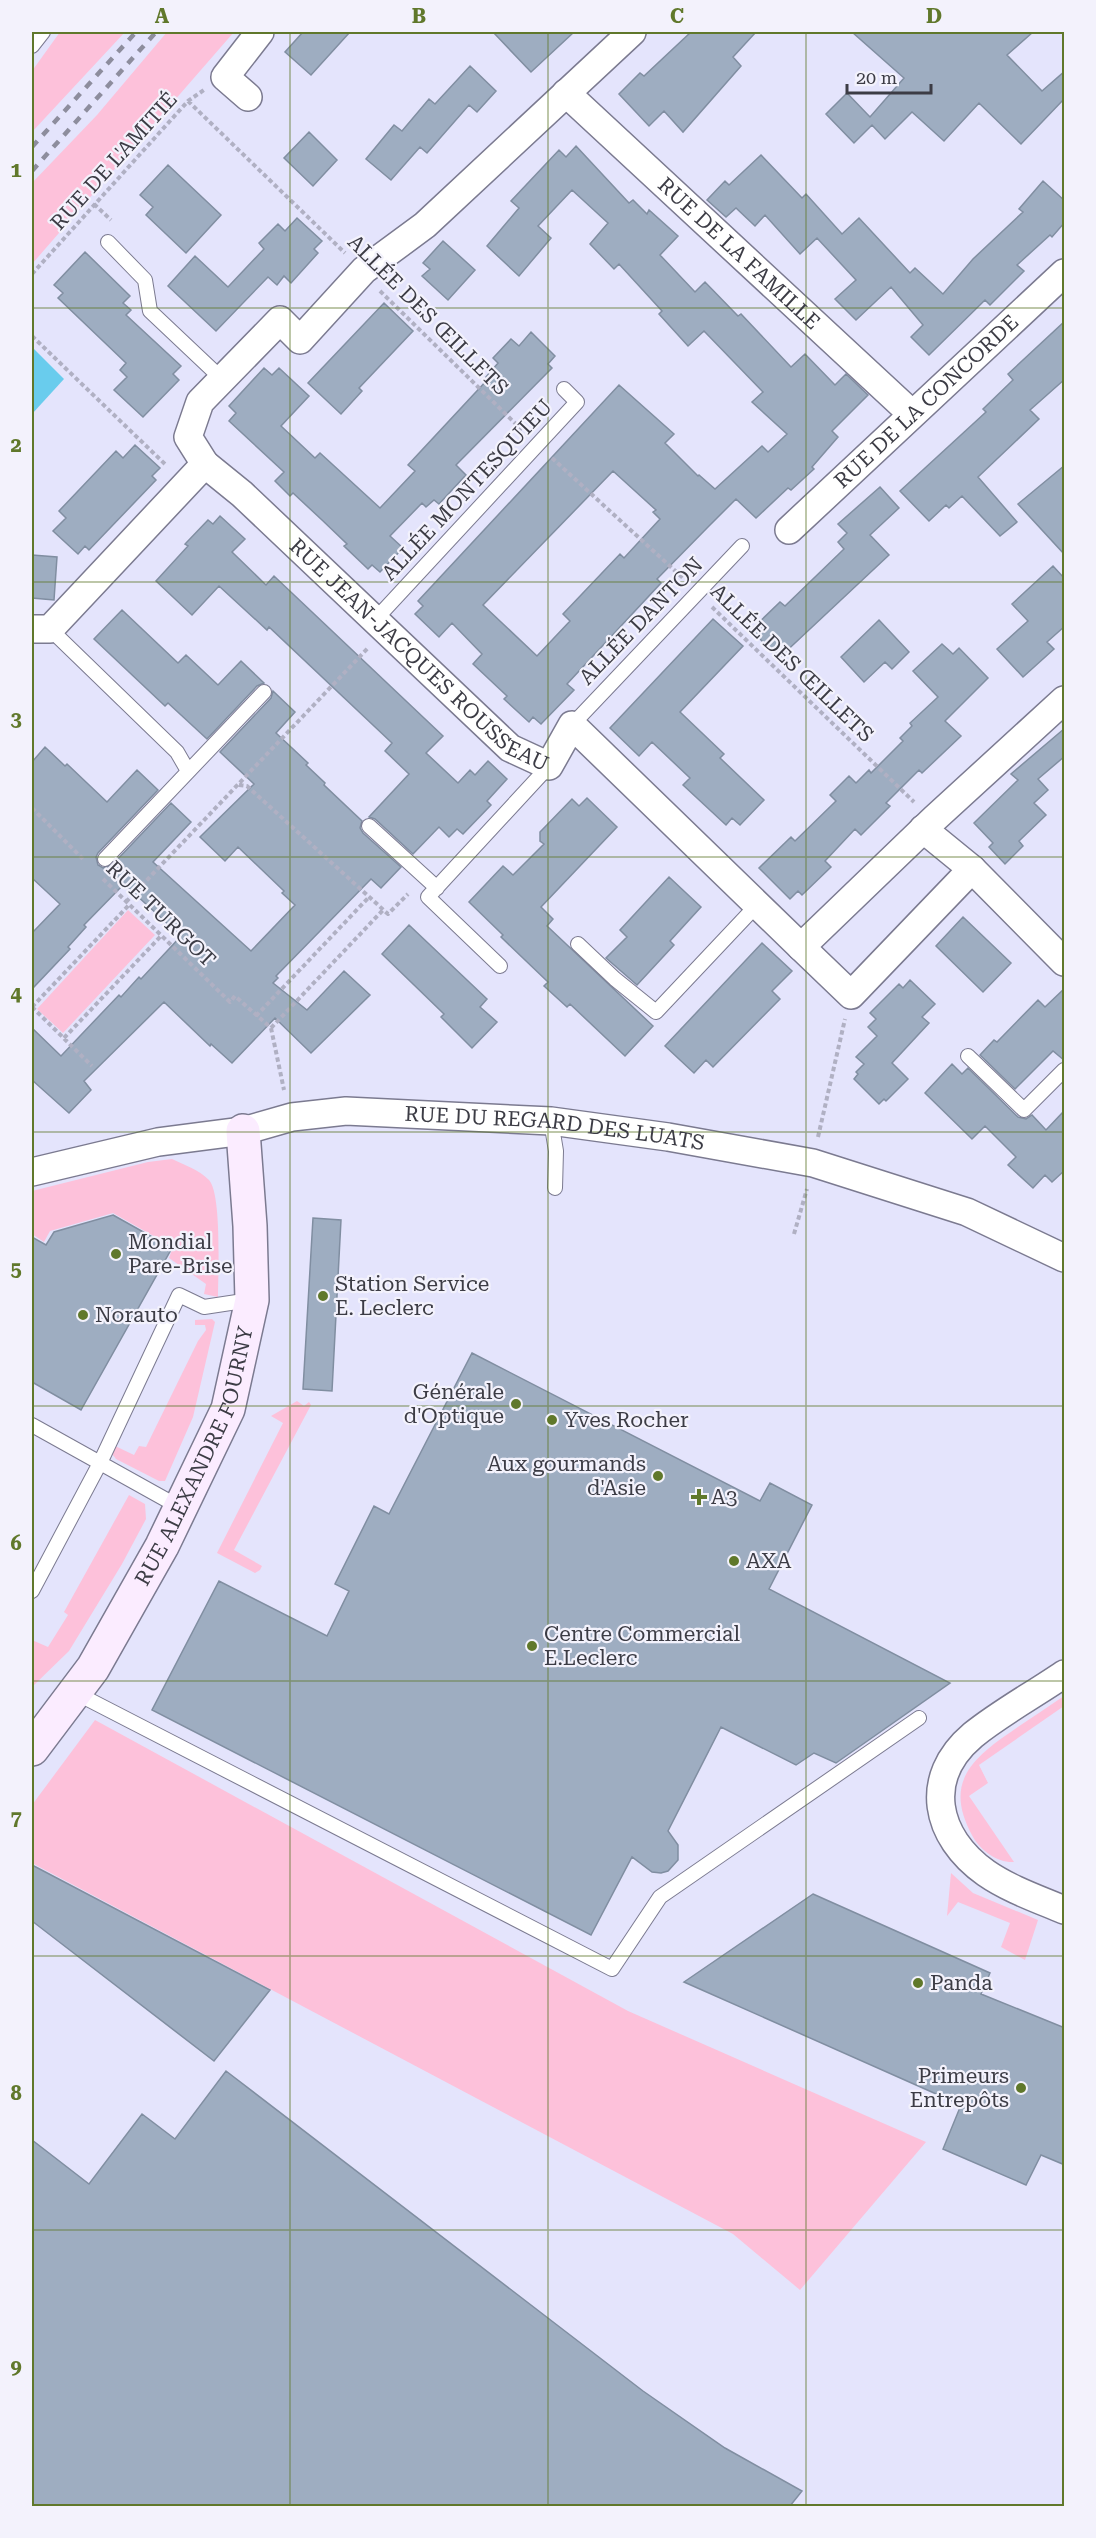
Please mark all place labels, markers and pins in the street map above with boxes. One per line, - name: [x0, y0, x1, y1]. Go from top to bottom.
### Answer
- place label: Mondial Pare-Brise: [128, 1230, 232, 1278]
- marker: Mondial Pare-Brise: [109, 1247, 123, 1261]
- place label: Station Service E. Leclerc: [335, 1272, 489, 1320]
- marker: Station Service E. Leclerc: [316, 1289, 330, 1303]
- place label: Norauto: [95, 1303, 178, 1327]
- marker: Norauto: [76, 1308, 90, 1322]
- place label: Générale d'Optique: [404, 1380, 504, 1428]
- marker: Générale d'Optique: [509, 1397, 523, 1411]
- place label: Yves Rocher: [564, 1408, 689, 1432]
- marker: Yves Rocher: [545, 1413, 559, 1427]
- place label: Aux gourmands d'Asie: [487, 1452, 646, 1500]
- marker: Aux gourmands d'Asie: [651, 1469, 665, 1483]
- place label: A3: [711, 1485, 737, 1509]
- marker: A3: [692, 1490, 706, 1504]
- place label: AXA: [746, 1549, 792, 1573]
- marker: AXA: [727, 1554, 741, 1568]
- place label: Centre Commercial E.Leclerc: [544, 1622, 740, 1670]
- marker: Centre Commercial E.Leclerc: [525, 1639, 539, 1653]
- place label: Panda: [930, 1971, 993, 1995]
- marker: Panda: [911, 1976, 925, 1990]
- place label: Primeurs Entrepôts: [910, 2064, 1009, 2112]
- marker: Primeurs Entrepôts: [1014, 2081, 1028, 2095]

